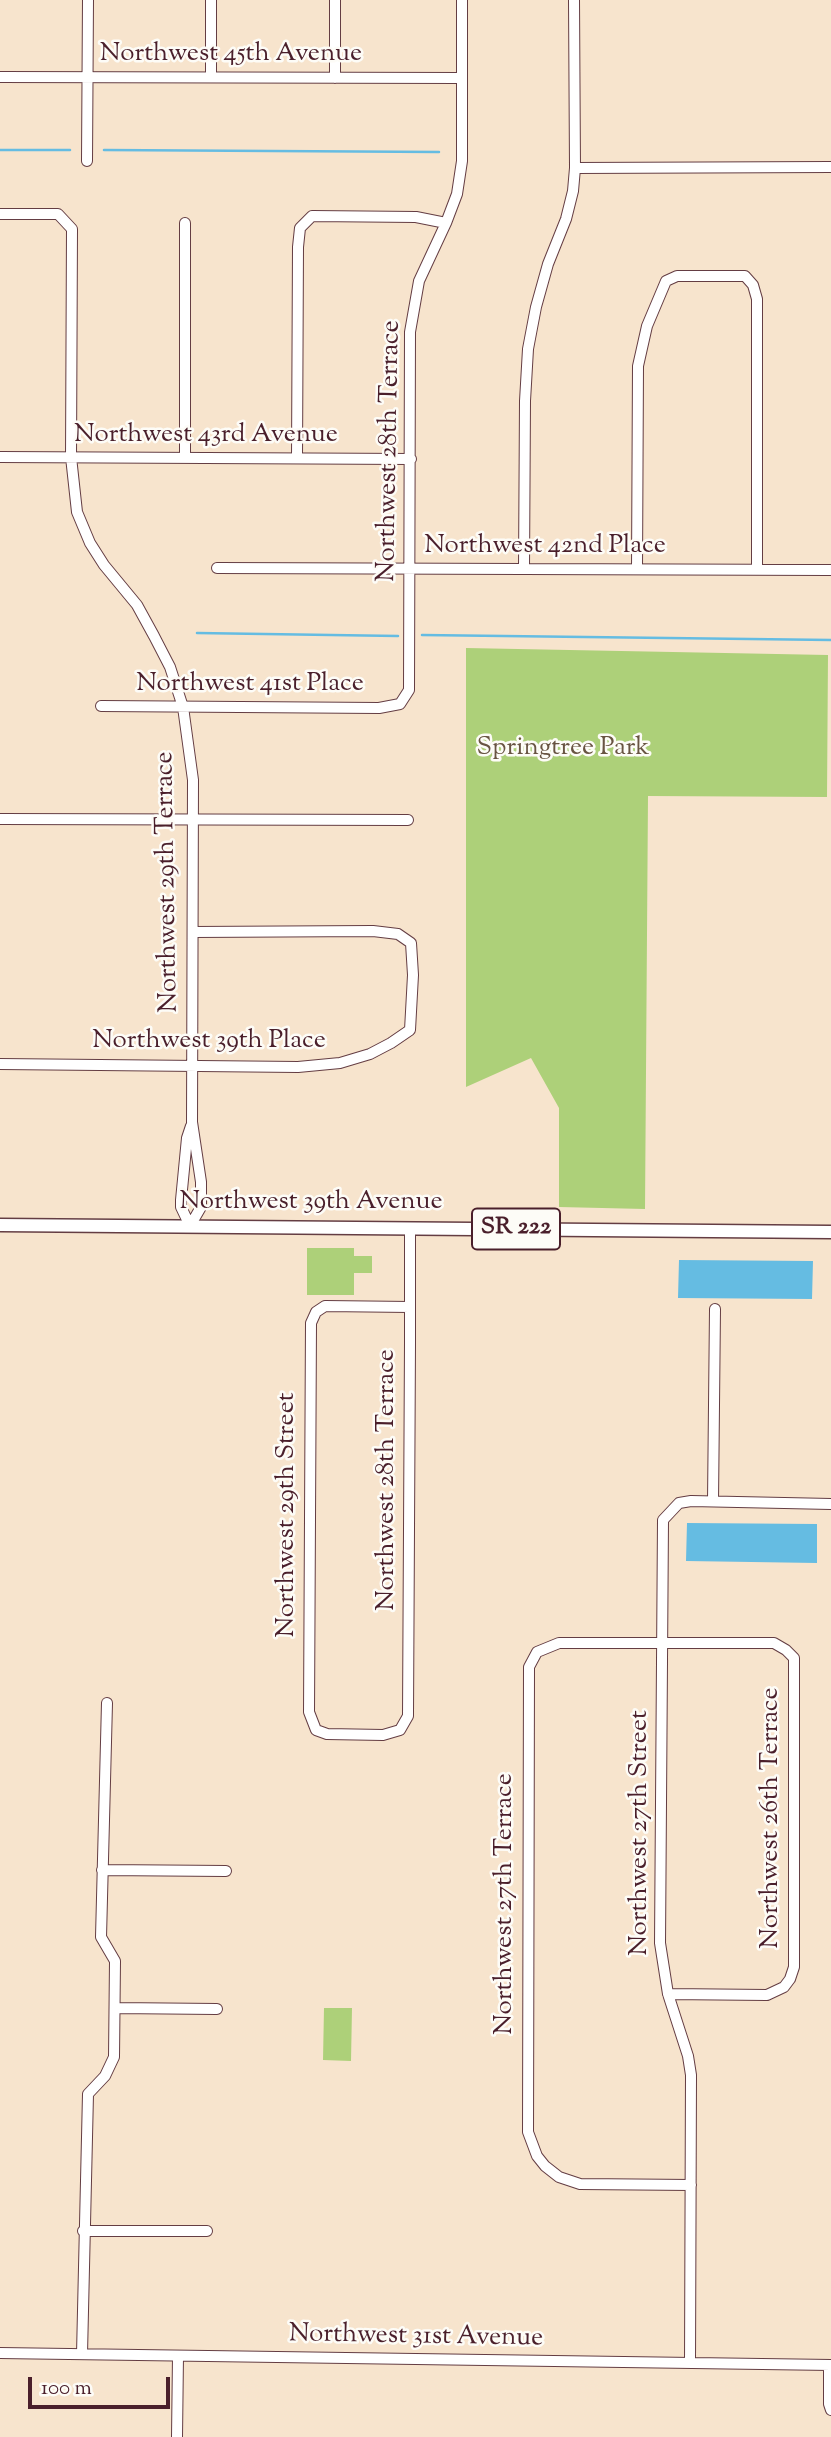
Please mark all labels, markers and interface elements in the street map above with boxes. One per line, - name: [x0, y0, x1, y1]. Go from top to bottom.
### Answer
- street label: Northwest 45th Avenue: [100, 40, 362, 72]
- street label: Northwest 28th Terrace: [373, 320, 409, 582]
- street label: Northwest 43rd Avenue: [74, 421, 338, 453]
- street label: Northwest 42nd Place: [424, 532, 666, 564]
- street label: Northwest 41st Place: [136, 670, 364, 702]
- park label: Springtree Park: [477, 734, 649, 766]
- street label: Northwest 29th Terrace: [151, 751, 187, 1013]
- street label: Northwest 39th Place: [92, 1027, 326, 1059]
- street label: Northwest 39th Avenue: [179, 1188, 443, 1220]
- road number: SR 222: [472, 1209, 560, 1250]
- street label: Northwest 28th Terrace: [373, 1349, 405, 1611]
- street label: Northwest 29th Street: [273, 1392, 305, 1638]
- street label: Northwest 26th Terrace: [757, 1687, 789, 1949]
- street label: Northwest 27th Street: [626, 1710, 658, 1956]
- street label: Northwest 27th Terrace: [491, 1773, 523, 2035]
- street label: Northwest 31st Avenue: [288, 2320, 544, 2356]
- scale bar: [32, 2364, 173, 2408]
- text: 100 m: [41, 2374, 92, 2404]

